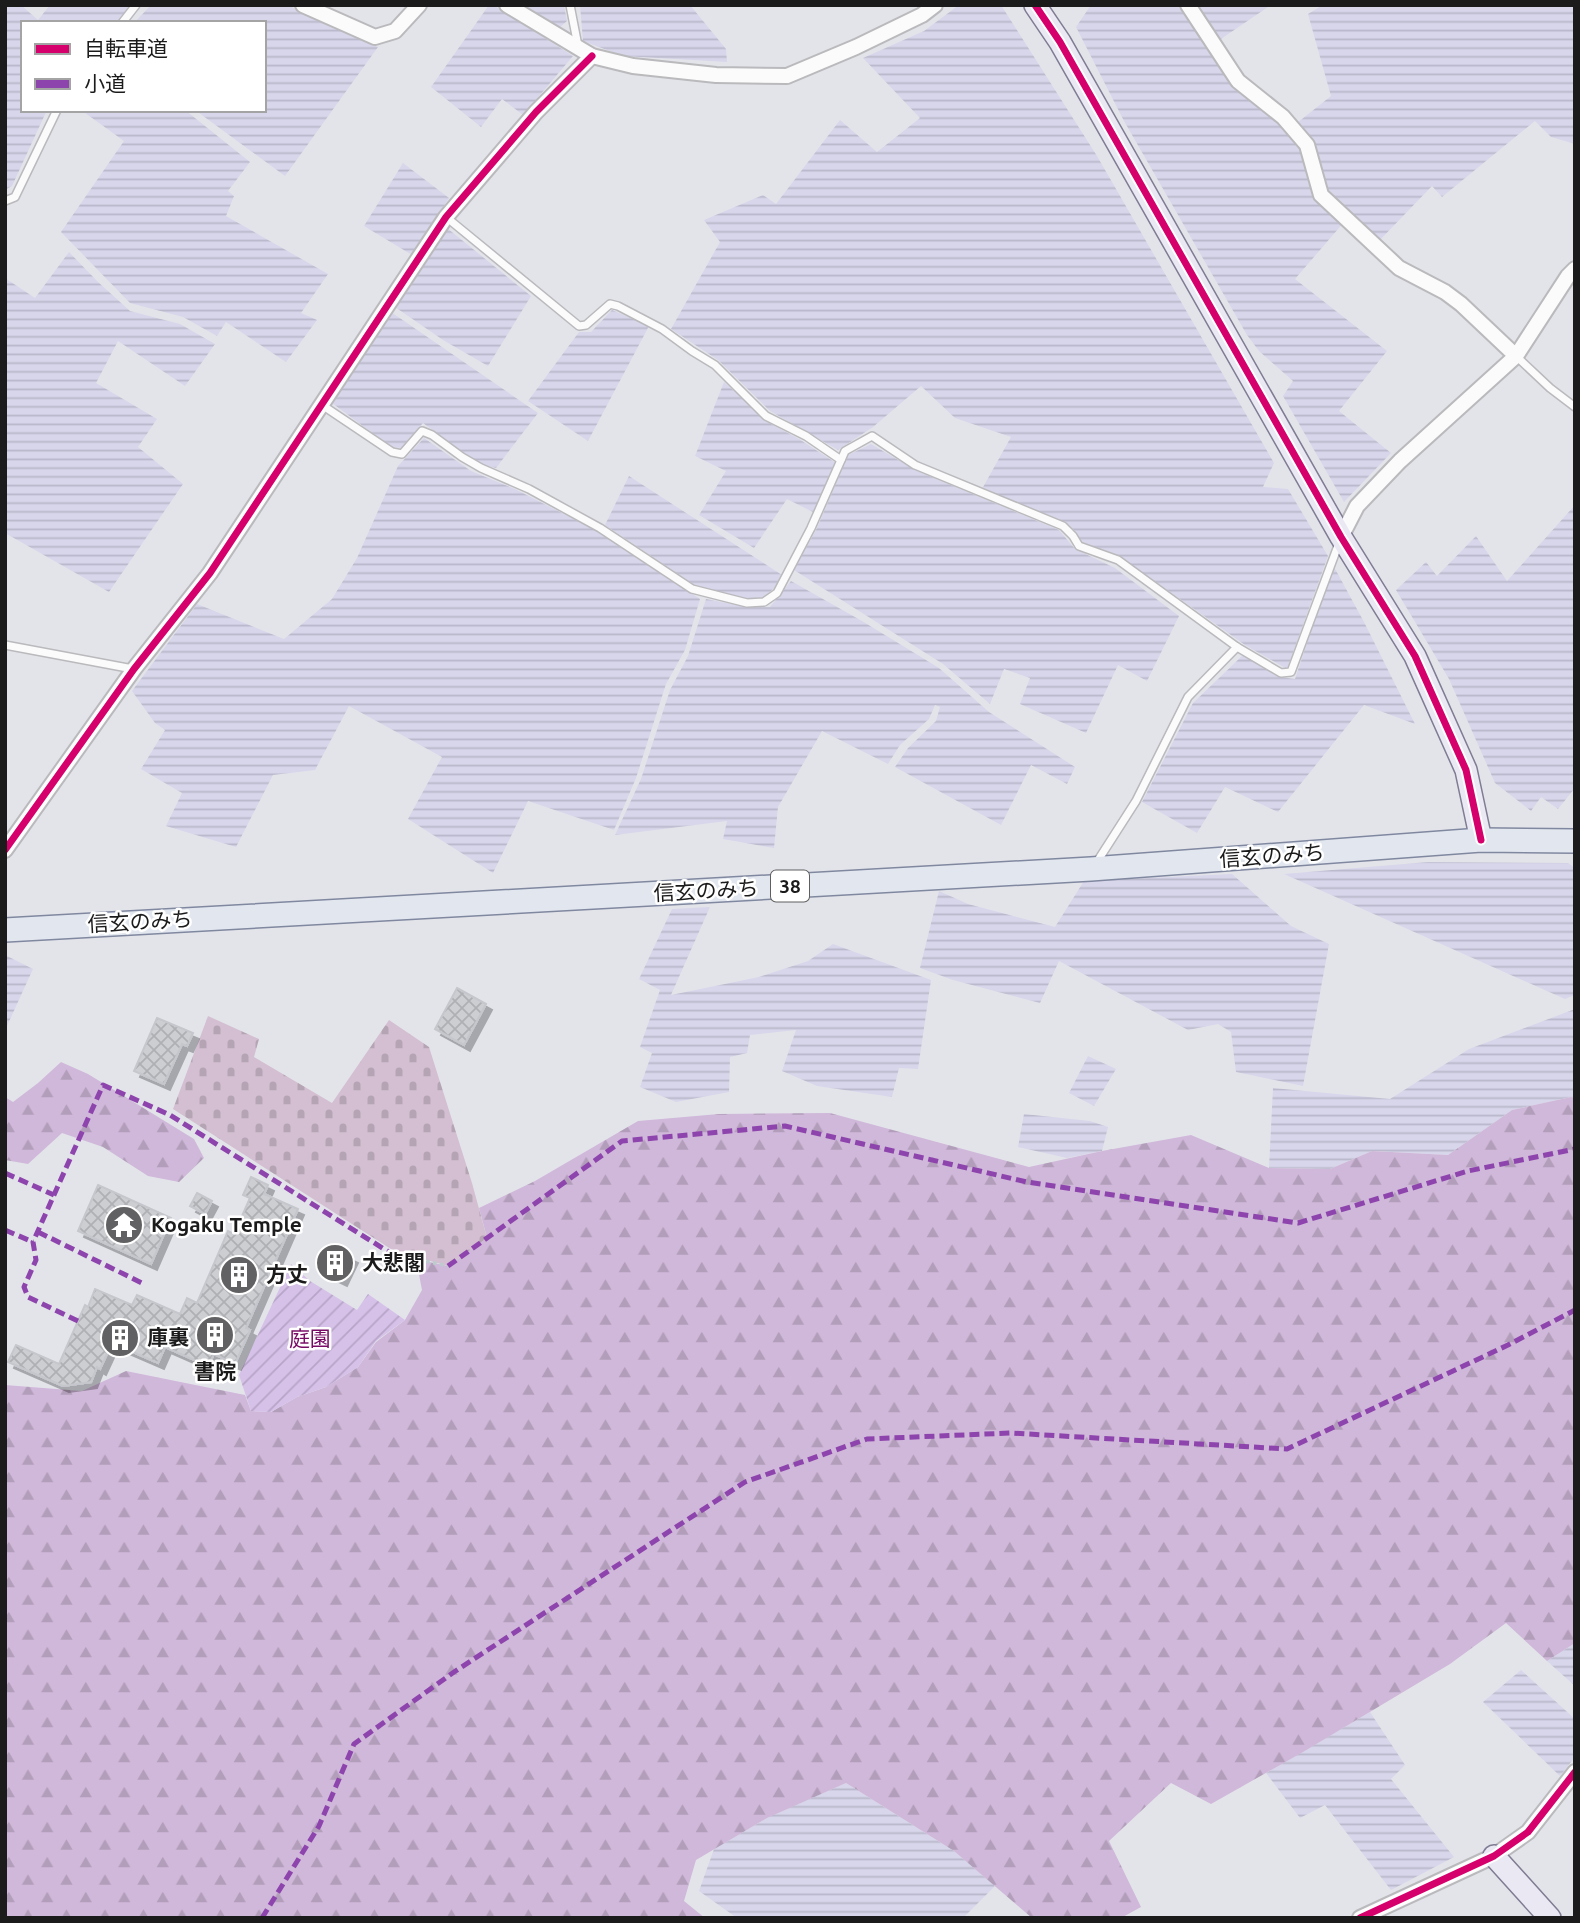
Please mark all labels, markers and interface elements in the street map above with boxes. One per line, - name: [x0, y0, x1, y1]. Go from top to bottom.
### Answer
- legend: [21, 21, 266, 112]
- text: 自転車道: [84, 36, 168, 60]
- text: 小道: [84, 71, 126, 95]
- street label: 信玄のみち: [1219, 839, 1325, 871]
- road number: 38: [771, 870, 809, 902]
- street label: 信玄のみち: [653, 875, 759, 905]
- street label: 信玄のみち: [87, 906, 193, 936]
- temple icon: Kogaku Temple: [103, 1204, 145, 1246]
- place label: Kogaku Temple: [151, 1212, 302, 1236]
- building icon: 大悲閣: [314, 1242, 356, 1284]
- place label: 大悲閣: [362, 1250, 425, 1274]
- building icon: 方丈: [218, 1254, 260, 1296]
- place label: 方丈: [266, 1262, 308, 1286]
- building icon: 書院: [194, 1314, 236, 1356]
- building icon: 庫裏: [99, 1317, 141, 1359]
- place label: 庫裏: [147, 1325, 189, 1349]
- park label: 庭園: [289, 1326, 331, 1350]
- place label: 書院: [194, 1359, 236, 1383]

